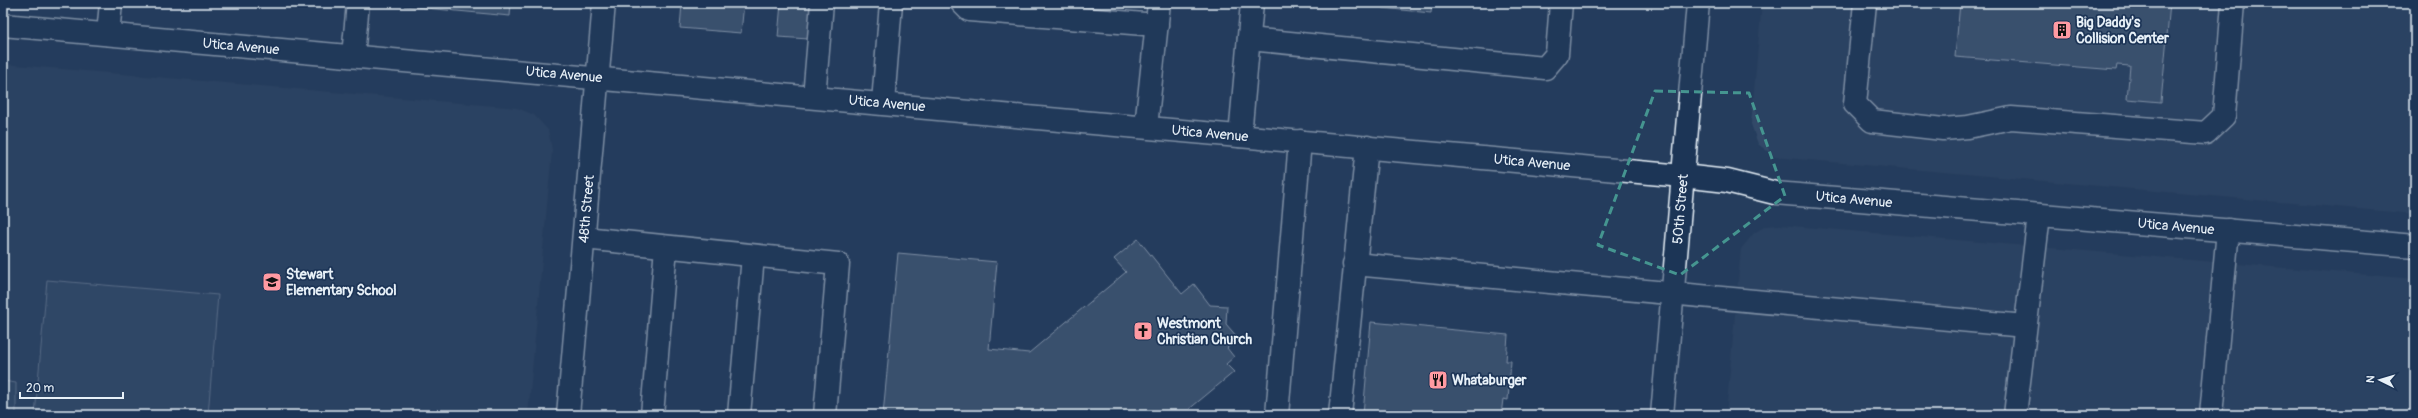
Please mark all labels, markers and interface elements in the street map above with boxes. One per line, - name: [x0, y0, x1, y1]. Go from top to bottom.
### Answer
- place label: Big Daddy's Collision Center: [2076, 14, 2170, 47]
- building icon: Big Daddy's Collision Center: [2051, 19, 2073, 41]
- street label: Utica Avenue: [202, 35, 280, 58]
- street label: Utica Avenue: [525, 63, 603, 86]
- street label: Utica Avenue: [848, 92, 926, 115]
- street label: Utica Avenue: [1171, 122, 1249, 145]
- street label: Utica Avenue: [1493, 151, 1571, 174]
- street label: 50th Street: [1669, 173, 1692, 245]
- street label: 48th Street: [575, 174, 598, 244]
- street label: Utica Avenue: [1815, 188, 1893, 211]
- street label: Utica Avenue: [2137, 215, 2215, 238]
- place label: Stewart Elementary School: [286, 266, 397, 299]
- school or university icon: Stewart Elementary School: [261, 271, 283, 293]
- place label: Westmont Christian Church: [1157, 315, 1252, 348]
- church icon: Westmont Christian Church: [1132, 320, 1154, 342]
- north arrow: [2360, 360, 2400, 400]
- restaurant icon: Whataburger: [1427, 369, 1449, 391]
- place label: Whataburger: [1452, 372, 1528, 389]
- scale bar: [20, 374, 123, 400]
- text: N: [2364, 374, 2377, 383]
- text: 20 m: [26, 381, 55, 396]

